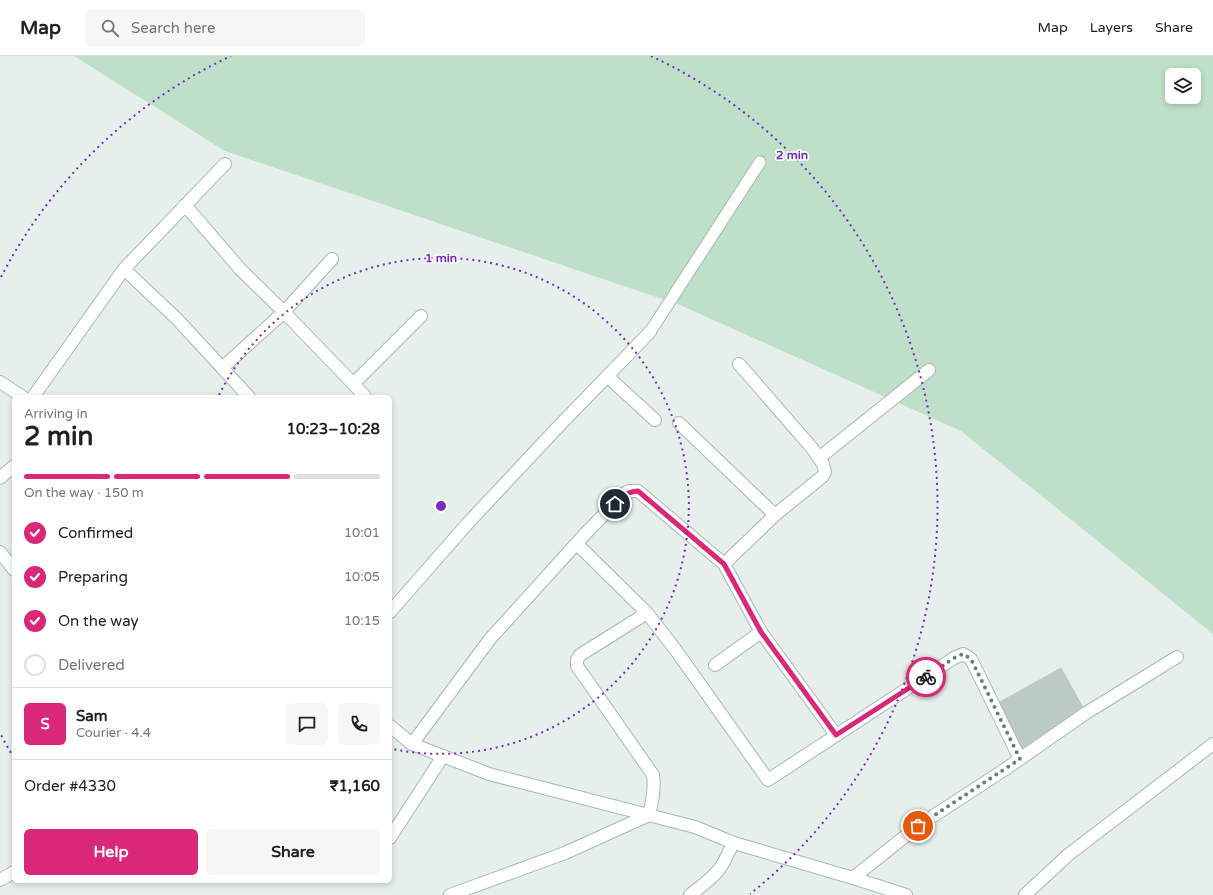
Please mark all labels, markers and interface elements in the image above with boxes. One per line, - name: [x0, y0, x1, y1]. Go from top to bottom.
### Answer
- search box: [85, 10, 365, 46]
- text: Map: [20, 17, 61, 39]
- icon: search: [99, 17, 121, 39]
- text: Search here: [131, 19, 215, 37]
- text: Map: [1038, 19, 1068, 36]
- text: Layers: [1090, 19, 1133, 36]
- text: Share: [1155, 19, 1193, 36]
- map controls: [1165, 68, 1201, 104]
- button: layers: [1165, 68, 1201, 104]
- text: 2 min: [776, 148, 808, 162]
- text: 1 min: [425, 251, 457, 265]
- text: Arriving in: [24, 406, 88, 422]
- text: 10:23–10:28: [287, 420, 380, 438]
- text: 2 min: [24, 421, 93, 452]
- text: On the way · 150 m: [24, 485, 144, 501]
- pin: [598, 487, 632, 521]
- icon: home: [604, 493, 626, 515]
- centre of rings: [434, 499, 448, 513]
- icon: check: [24, 522, 46, 544]
- text: Confirmed: [58, 524, 133, 542]
- text: 10:01: [344, 525, 380, 541]
- icon: check: [24, 566, 46, 588]
- text: Preparing: [58, 568, 128, 586]
- text: 10:05: [344, 569, 380, 585]
- icon: check: [24, 610, 46, 632]
- text: On the way: [58, 612, 138, 630]
- text: 10:15: [344, 613, 380, 629]
- text: Delivered: [58, 656, 125, 674]
- courier: [906, 657, 946, 697]
- icon: bike: [915, 666, 937, 688]
- button: chat: [286, 703, 328, 745]
- button: phone: [338, 703, 380, 745]
- text: Sam: [76, 707, 107, 725]
- text: S: [40, 715, 50, 733]
- text: Courier · 4.4: [76, 725, 151, 741]
- text: Order #4330: [24, 777, 116, 795]
- text: ₹1,160: [330, 777, 380, 795]
- pin: [901, 809, 935, 843]
- icon: bag: [907, 815, 929, 837]
- button: Help: [24, 829, 198, 875]
- button: Share: [206, 829, 380, 875]

